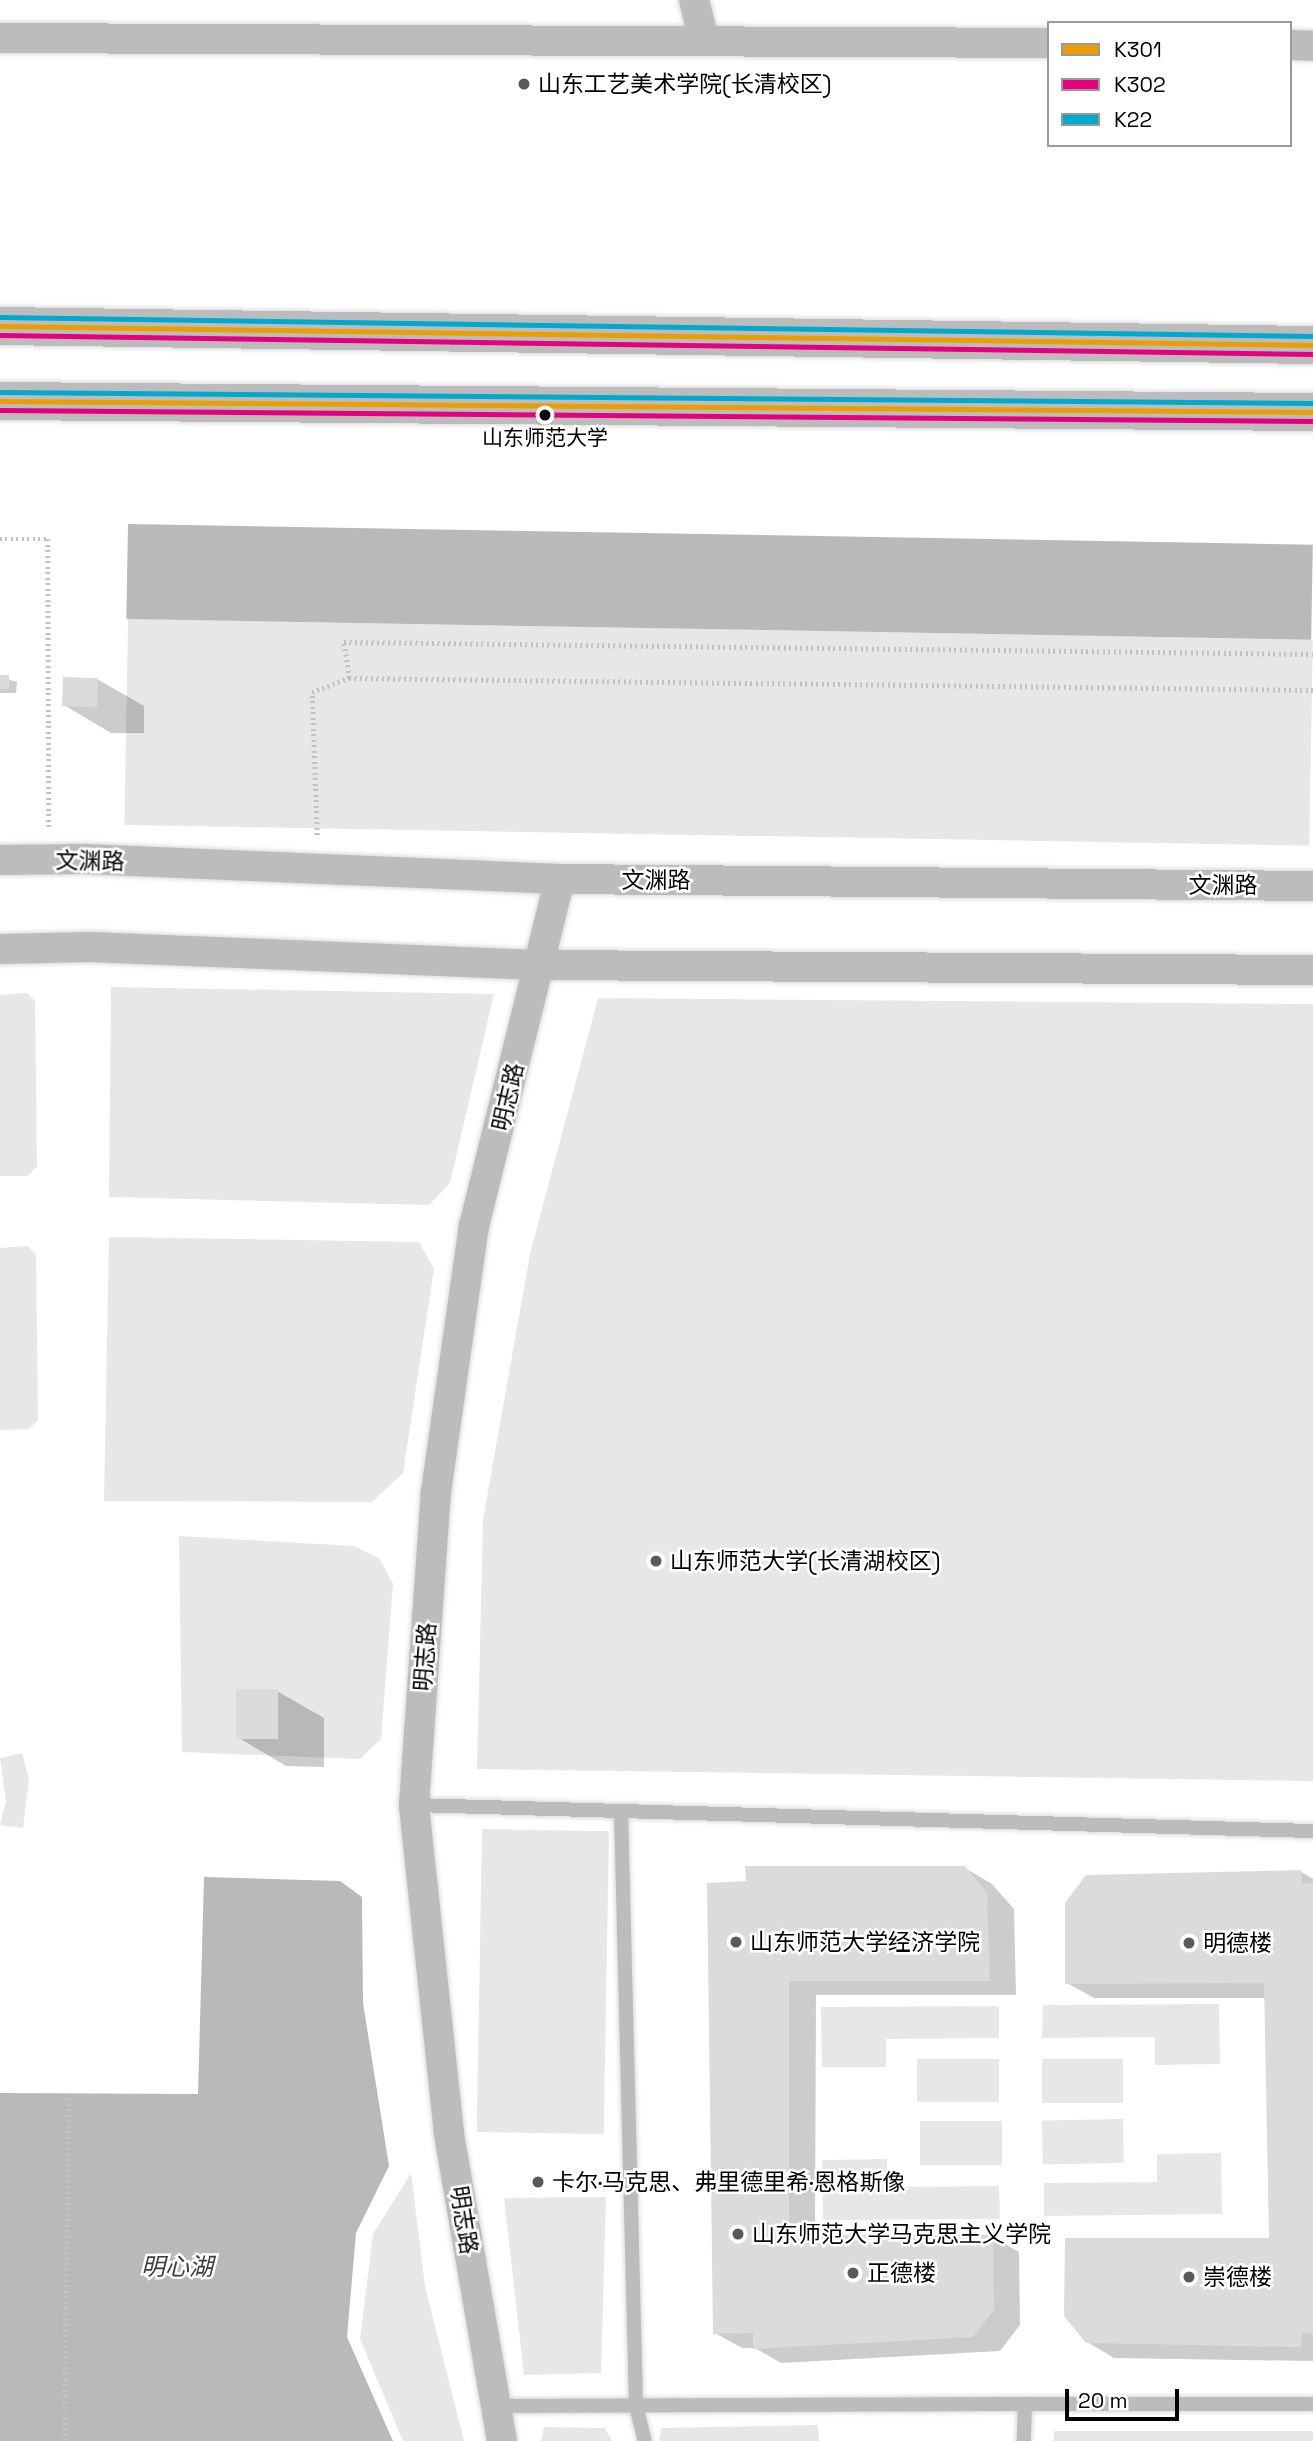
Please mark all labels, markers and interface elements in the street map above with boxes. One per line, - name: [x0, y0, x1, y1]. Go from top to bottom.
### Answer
- legend: [1047, 21, 1292, 147]
- text: K301: [1114, 36, 1162, 63]
- place label: 山东工艺美术学院(长清校区): [538, 70, 831, 98]
- text: K302: [1114, 71, 1166, 98]
- marker: 山东工艺美术学院(长清校区): [516, 76, 532, 92]
- text: K22: [1114, 106, 1152, 133]
- marker: 山东师范大学: [538, 408, 552, 422]
- place label: 山东师范大学: [482, 425, 608, 451]
- street label: 文渊路: [55, 847, 125, 875]
- street label: 文渊路: [622, 866, 690, 894]
- street label: 文渊路: [1189, 871, 1257, 899]
- street label: 明志路: [487, 1060, 529, 1134]
- place label: 山东师范大学(长清湖校区): [670, 1547, 940, 1575]
- marker: 山东师范大学(长清湖校区): [648, 1553, 664, 1569]
- street label: 明志路: [409, 1622, 441, 1692]
- place label: 山东师范大学经济学院: [750, 1928, 980, 1956]
- place label: 明德楼: [1203, 1929, 1272, 1957]
- marker: 山东师范大学经济学院: [728, 1934, 744, 1950]
- marker: 明德楼: [1181, 1935, 1197, 1951]
- place label: 卡尔·马克思、弗里德里希·恩格斯像: [552, 2168, 906, 2196]
- marker: 卡尔·马克思、弗里德里希·恩格斯像: [530, 2174, 546, 2190]
- street label: 明志路: [445, 2184, 483, 2256]
- place label: 山东师范大学马克思主义学院: [752, 2220, 1051, 2248]
- marker: 山东师范大学马克思主义学院: [730, 2226, 746, 2242]
- water label: 明心湖: [141, 2253, 213, 2281]
- place label: 正德楼: [867, 2259, 936, 2287]
- place label: 崇德楼: [1203, 2263, 1272, 2291]
- marker: 正德楼: [845, 2265, 861, 2281]
- marker: 崇德楼: [1181, 2269, 1197, 2285]
- scale bar: [1068, 2374, 1182, 2418]
- text: 20 m: [1078, 2387, 1128, 2414]

